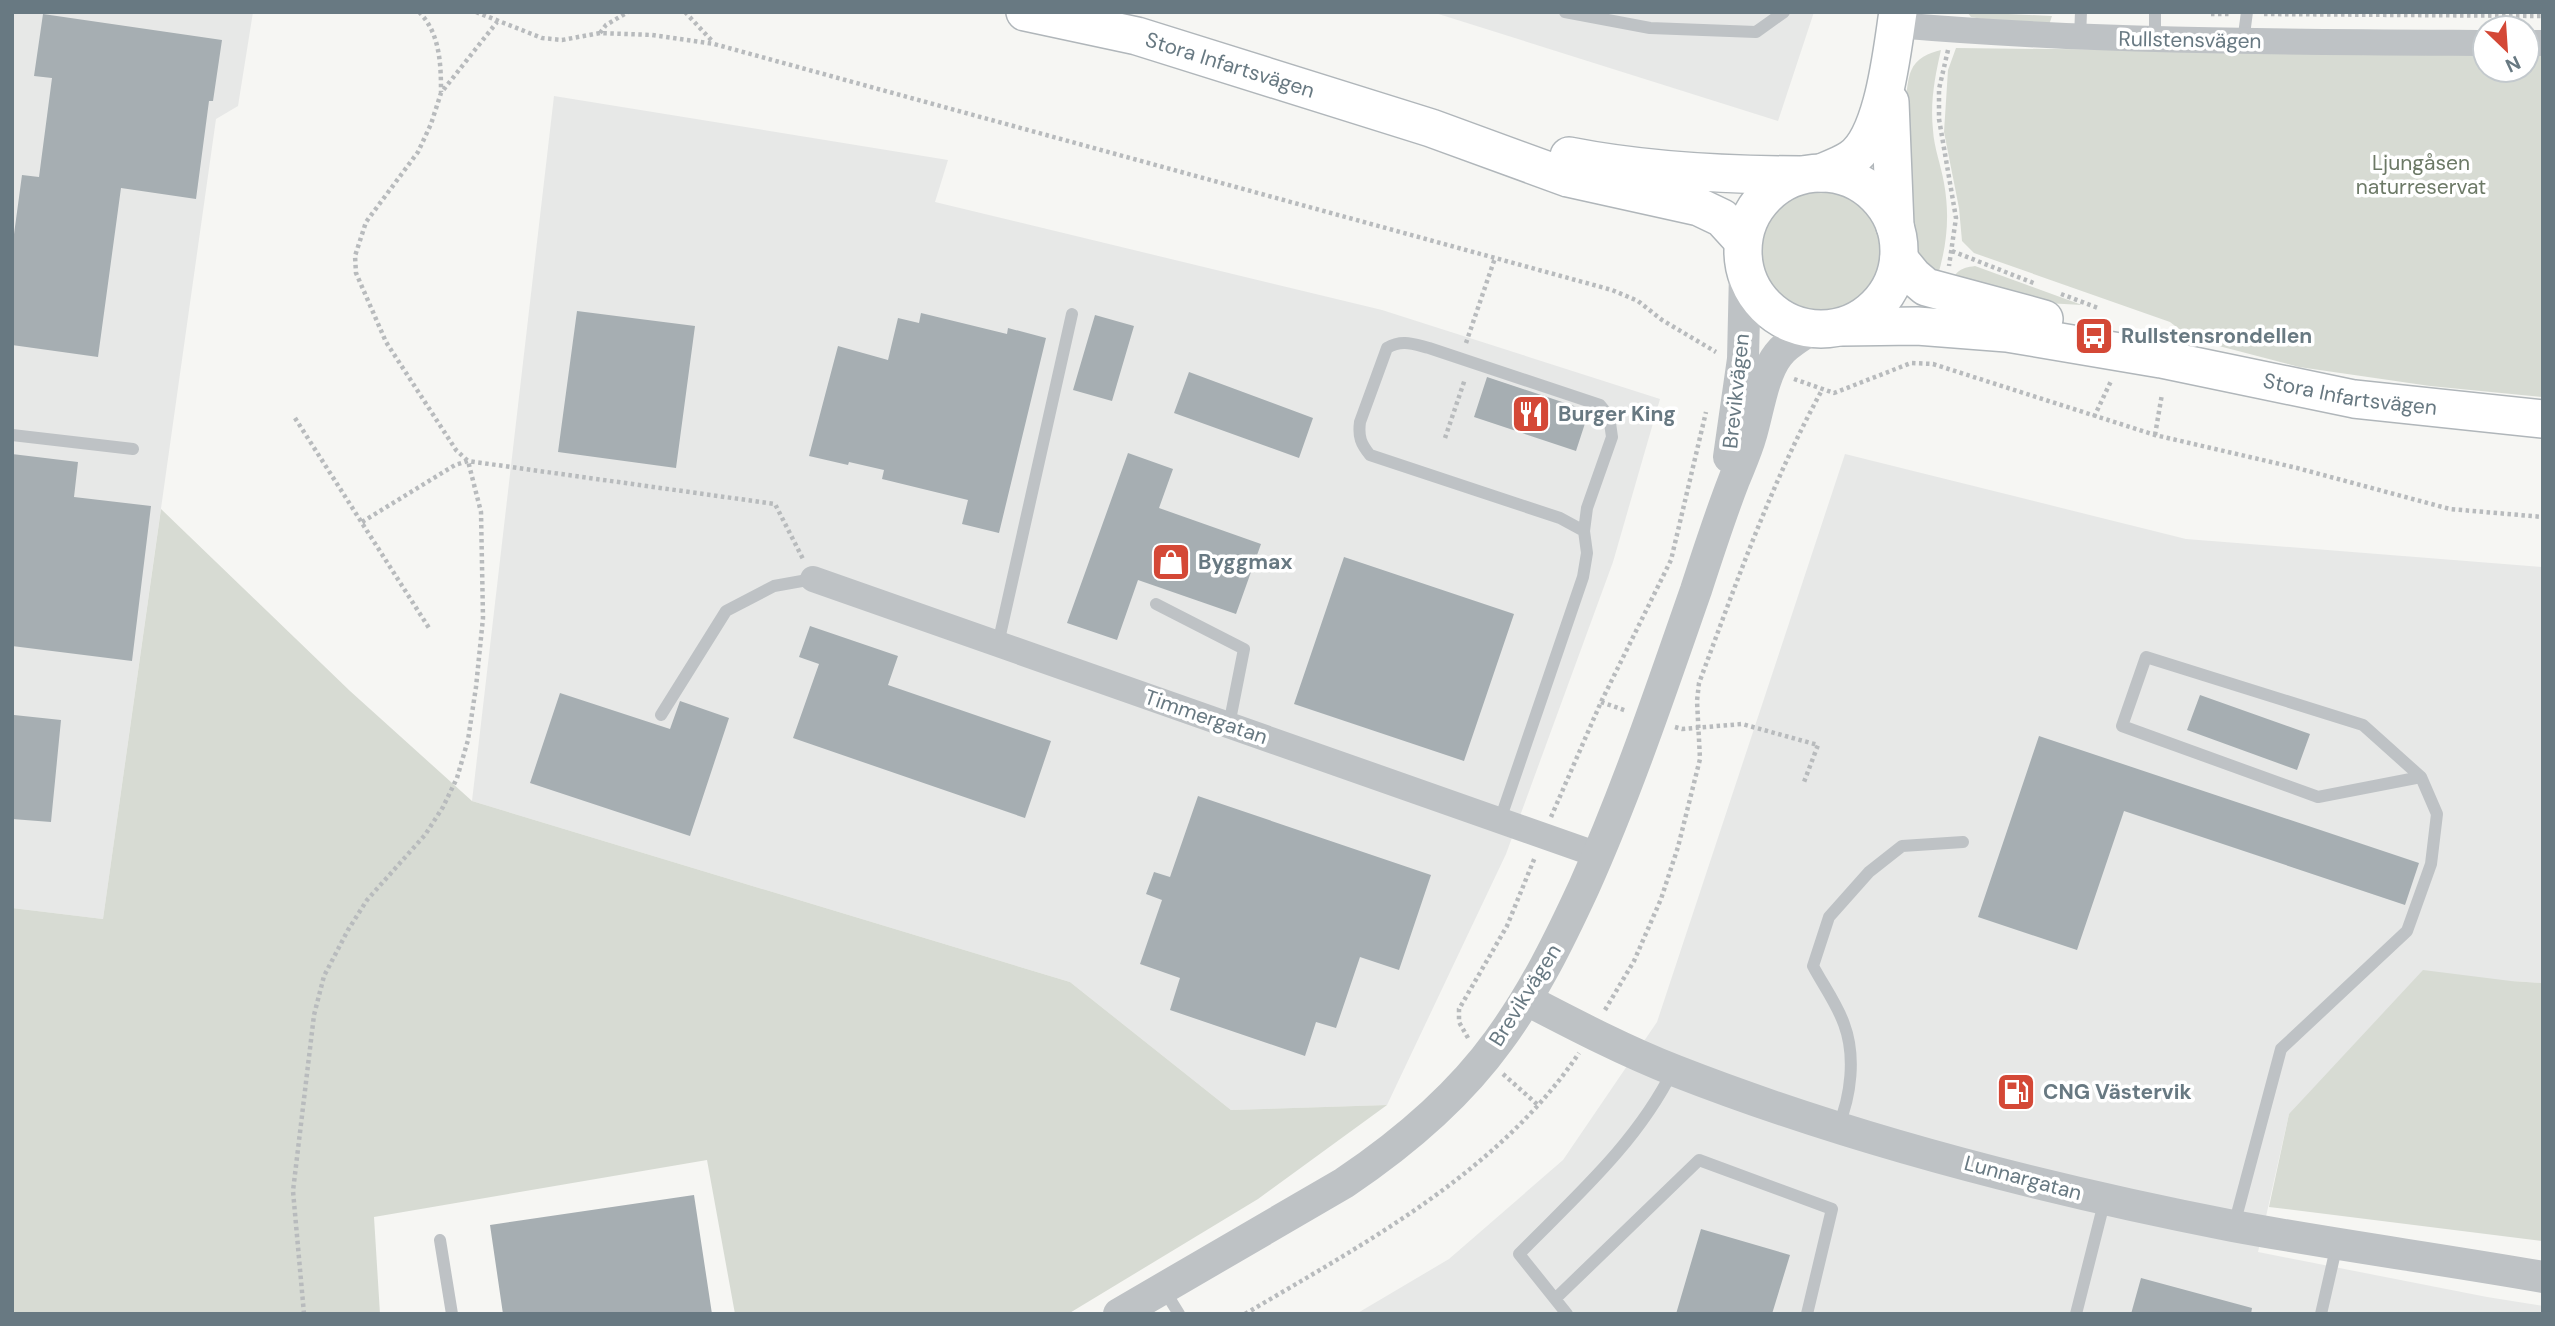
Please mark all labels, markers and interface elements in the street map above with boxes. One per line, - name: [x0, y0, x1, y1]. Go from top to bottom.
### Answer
- north arrow: [2471, 14, 2541, 84]
- street label: Stora Infartsvägen: [1142, 25, 1318, 105]
- street label: Rullstensvägen: [2118, 25, 2262, 55]
- text: N: [2501, 50, 2525, 78]
- park label: Ljungåsen naturreservat: [2356, 149, 2486, 201]
- bus stop icon: Rullstensrondellen: [2073, 315, 2115, 357]
- place label: Rullstensrondellen: [2121, 322, 2312, 350]
- street label: Brevikvägen: [1716, 332, 1756, 450]
- street label: Stora Infartsvägen: [2261, 367, 2438, 422]
- restaurant icon: Burger King: [1510, 393, 1552, 435]
- place label: Burger King: [1558, 400, 1676, 428]
- shop icon: Byggmax: [1150, 541, 1192, 583]
- place label: Byggmax: [1198, 548, 1292, 576]
- street label: Timmergatan: [1141, 683, 1271, 751]
- street label: Brevikvägen: [1483, 939, 1567, 1051]
- fuel station icon: CNG Västervik: [1995, 1071, 2037, 1113]
- place label: CNG Västervik: [2043, 1078, 2192, 1106]
- street label: Lunnargatan: [1961, 1149, 2085, 1207]

